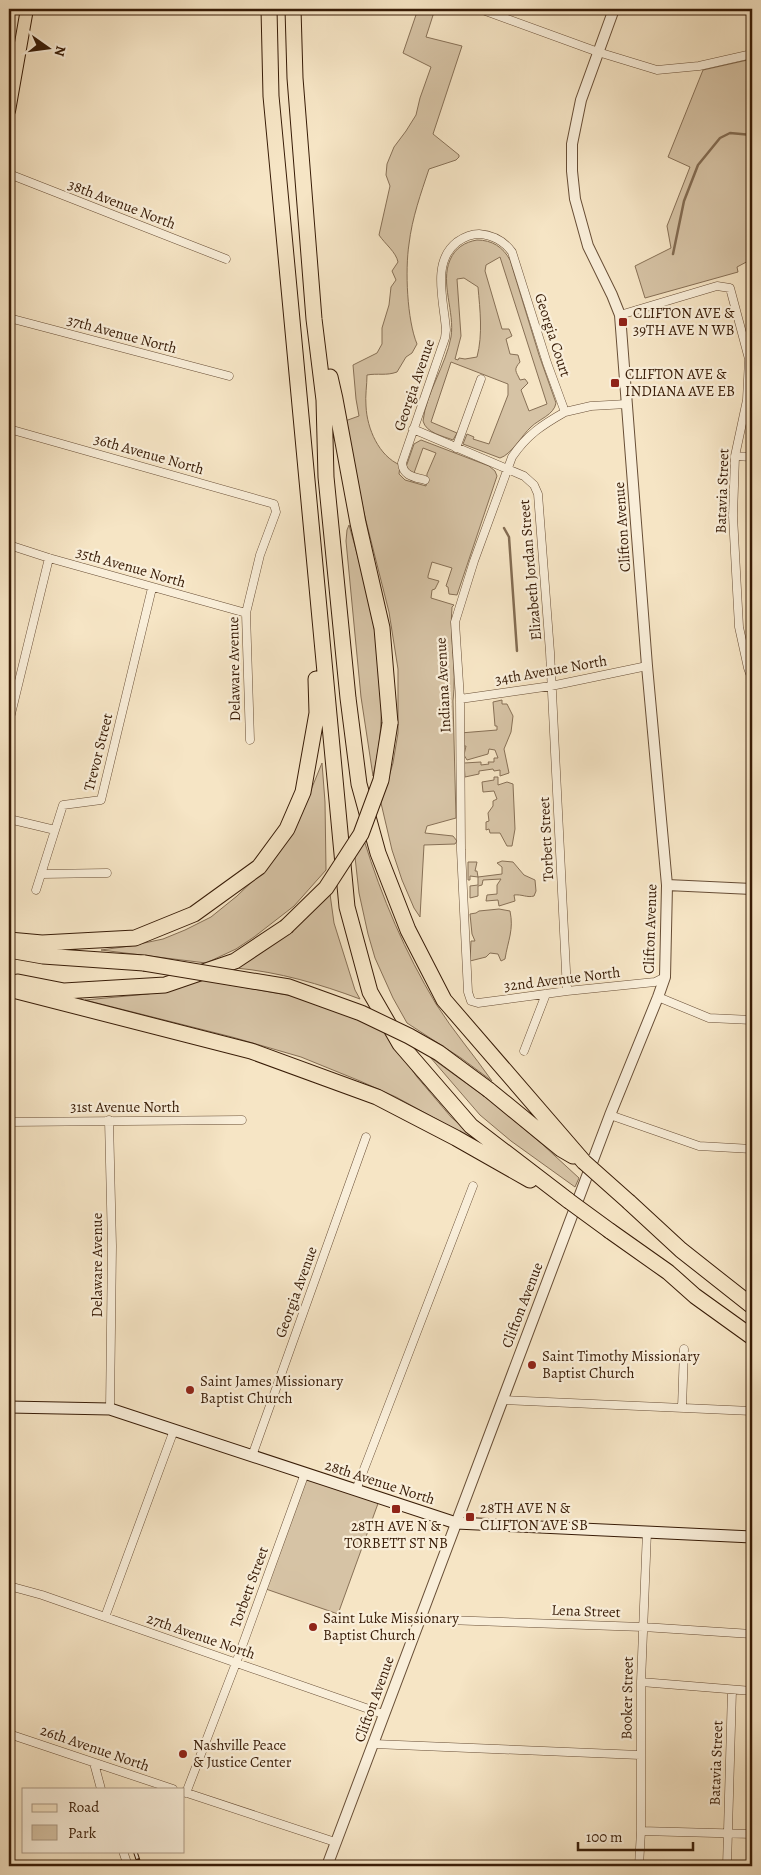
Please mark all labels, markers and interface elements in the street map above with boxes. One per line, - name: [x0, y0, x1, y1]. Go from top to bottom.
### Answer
- north arrow: [22, 22, 72, 72]
- text: N: [50, 44, 71, 58]
- street label: 38th Avenue North: [65, 174, 179, 234]
- street label: Georgia Court: [530, 291, 576, 379]
- place label: CLIFTON AVE & 39TH AVE N WB: [633, 303, 735, 340]
- street label: 37th Avenue North: [65, 310, 179, 358]
- marker: CLIFTON AVE & 39TH AVE N WB: [617, 316, 629, 328]
- street label: Georgia Avenue: [389, 336, 439, 434]
- place label: CLIFTON AVE & INDIANA AVE EB: [625, 364, 735, 401]
- marker: CLIFTON AVE & INDIANA AVE EB: [609, 377, 621, 389]
- street label: 36th Avenue North: [92, 429, 206, 479]
- street label: Batavia Street: [711, 448, 733, 534]
- street label: Clifton Avenue: [609, 481, 635, 573]
- street label: Elizabeth Jordan Street: [514, 499, 546, 641]
- street label: 35th Avenue North: [74, 542, 188, 592]
- street label: Delaware Avenue: [223, 616, 245, 722]
- street label: Indiana Avenue: [430, 636, 455, 733]
- street label: 34th Avenue North: [493, 650, 609, 690]
- street label: Trevor Street: [79, 711, 117, 793]
- street label: Torbett Street: [534, 796, 558, 882]
- street label: Clifton Avenue: [638, 883, 662, 975]
- street label: 32nd Avenue North: [503, 962, 621, 996]
- street label: 31st Avenue North: [70, 1097, 180, 1117]
- street label: Delaware Avenue: [87, 1212, 107, 1317]
- street label: Georgia Avenue: [270, 1243, 322, 1341]
- street label: Clifton Avenue: [496, 1259, 548, 1351]
- place label: Saint Timothy Missionary Baptist Church: [542, 1346, 700, 1383]
- marker: Saint Timothy Missionary Baptist Church: [526, 1359, 538, 1371]
- place label: Saint James Missionary Baptist Church: [200, 1371, 343, 1408]
- marker: Saint James Missionary Baptist Church: [184, 1384, 196, 1396]
- street label: 28th Avenue North: [322, 1455, 438, 1509]
- place label: 28TH AVE N & CLIFTON AVE SB: [480, 1498, 588, 1535]
- marker: 28TH AVE N & TORBETT ST NB: [390, 1503, 402, 1515]
- marker: 28TH AVE N & CLIFTON AVE SB: [464, 1511, 476, 1523]
- place label: 28TH AVE N & TORBETT ST NB: [344, 1516, 448, 1553]
- street label: Torbett Street: [225, 1544, 273, 1630]
- street label: Lena Street: [551, 1600, 621, 1622]
- street label: 27th Avenue North: [144, 1608, 258, 1664]
- place label: Saint Luke Missionary Baptist Church: [323, 1608, 459, 1645]
- marker: Saint Luke Missionary Baptist Church: [307, 1621, 319, 1633]
- street label: Clifton Avenue: [349, 1653, 399, 1745]
- street label: Booker Street: [616, 1656, 638, 1740]
- street label: 26th Avenue North: [38, 1720, 152, 1776]
- street label: Batavia Street: [705, 1720, 727, 1806]
- place label: Nashville Peace & Justice Center: [193, 1735, 292, 1772]
- marker: Nashville Peace & Justice Center: [177, 1748, 189, 1760]
- legend: [22, 1788, 185, 1852]
- text: Road: [68, 1797, 100, 1817]
- scale bar: [578, 1820, 694, 1852]
- text: Park: [68, 1823, 97, 1843]
- text: 100 m: [586, 1827, 623, 1847]

